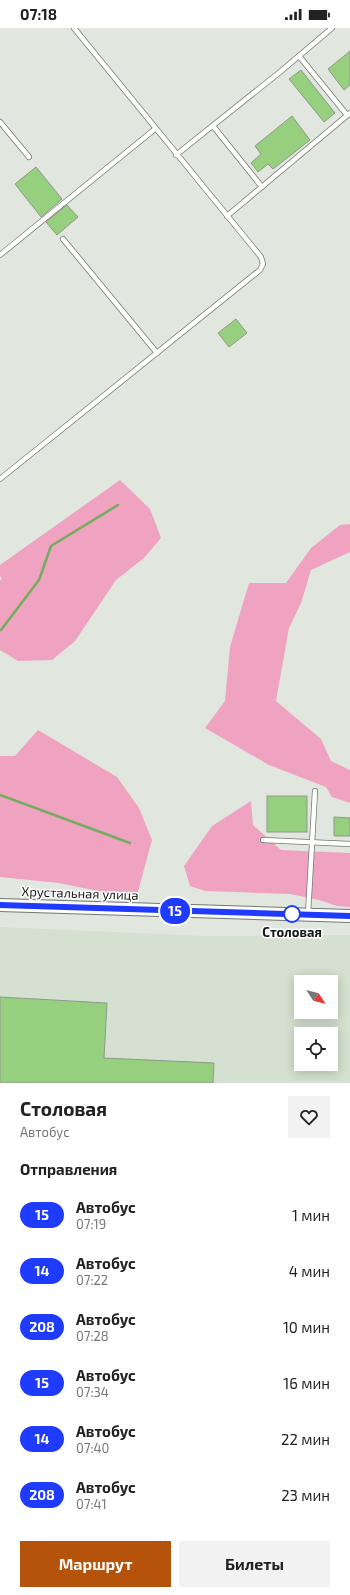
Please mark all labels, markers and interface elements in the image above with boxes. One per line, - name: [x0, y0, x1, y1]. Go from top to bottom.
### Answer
- text: 07:18: [20, 5, 57, 23]
- street label: Хрустальная улица: [21, 883, 139, 903]
- line badge: 15: [157, 898, 193, 924]
- text: 15: [168, 902, 182, 919]
- marker: Столовая: [283, 905, 301, 923]
- place label: Столовая: [262, 924, 322, 940]
- north arrow: [294, 975, 338, 1019]
- map controls: [294, 975, 338, 1071]
- button: locate: [294, 1027, 338, 1071]
- button: heart: [288, 1096, 330, 1138]
- text: Столовая: [20, 1097, 107, 1120]
- text: Автобус: [20, 1124, 70, 1140]
- text: Отправления: [20, 1160, 117, 1178]
- text: Автобус: [76, 1198, 136, 1216]
- text: 15: [35, 1206, 49, 1223]
- text: 1 мин: [292, 1206, 330, 1224]
- text: 07:19: [76, 1216, 106, 1232]
- text: Автобус: [76, 1254, 136, 1272]
- text: 14: [35, 1262, 49, 1279]
- text: 4 мин: [289, 1262, 330, 1280]
- text: 07:22: [76, 1272, 108, 1288]
- text: Автобус: [76, 1310, 136, 1328]
- text: 208: [29, 1318, 55, 1335]
- text: 10 мин: [283, 1318, 330, 1336]
- text: 07:28: [76, 1328, 109, 1344]
- text: Автобус: [76, 1366, 136, 1384]
- text: 15: [35, 1374, 49, 1391]
- text: 16 мин: [283, 1374, 330, 1392]
- text: 07:34: [76, 1384, 109, 1400]
- text: Автобус: [76, 1422, 136, 1440]
- text: 14: [35, 1430, 49, 1447]
- text: 22 мин: [281, 1430, 330, 1448]
- text: 07:40: [76, 1440, 109, 1456]
- text: Автобус: [76, 1478, 136, 1496]
- text: 208: [29, 1486, 55, 1503]
- text: 23 мин: [281, 1486, 330, 1504]
- text: 07:41: [76, 1496, 107, 1512]
- button: Маршрут: [20, 1541, 171, 1587]
- button: Билеты: [179, 1541, 330, 1587]

